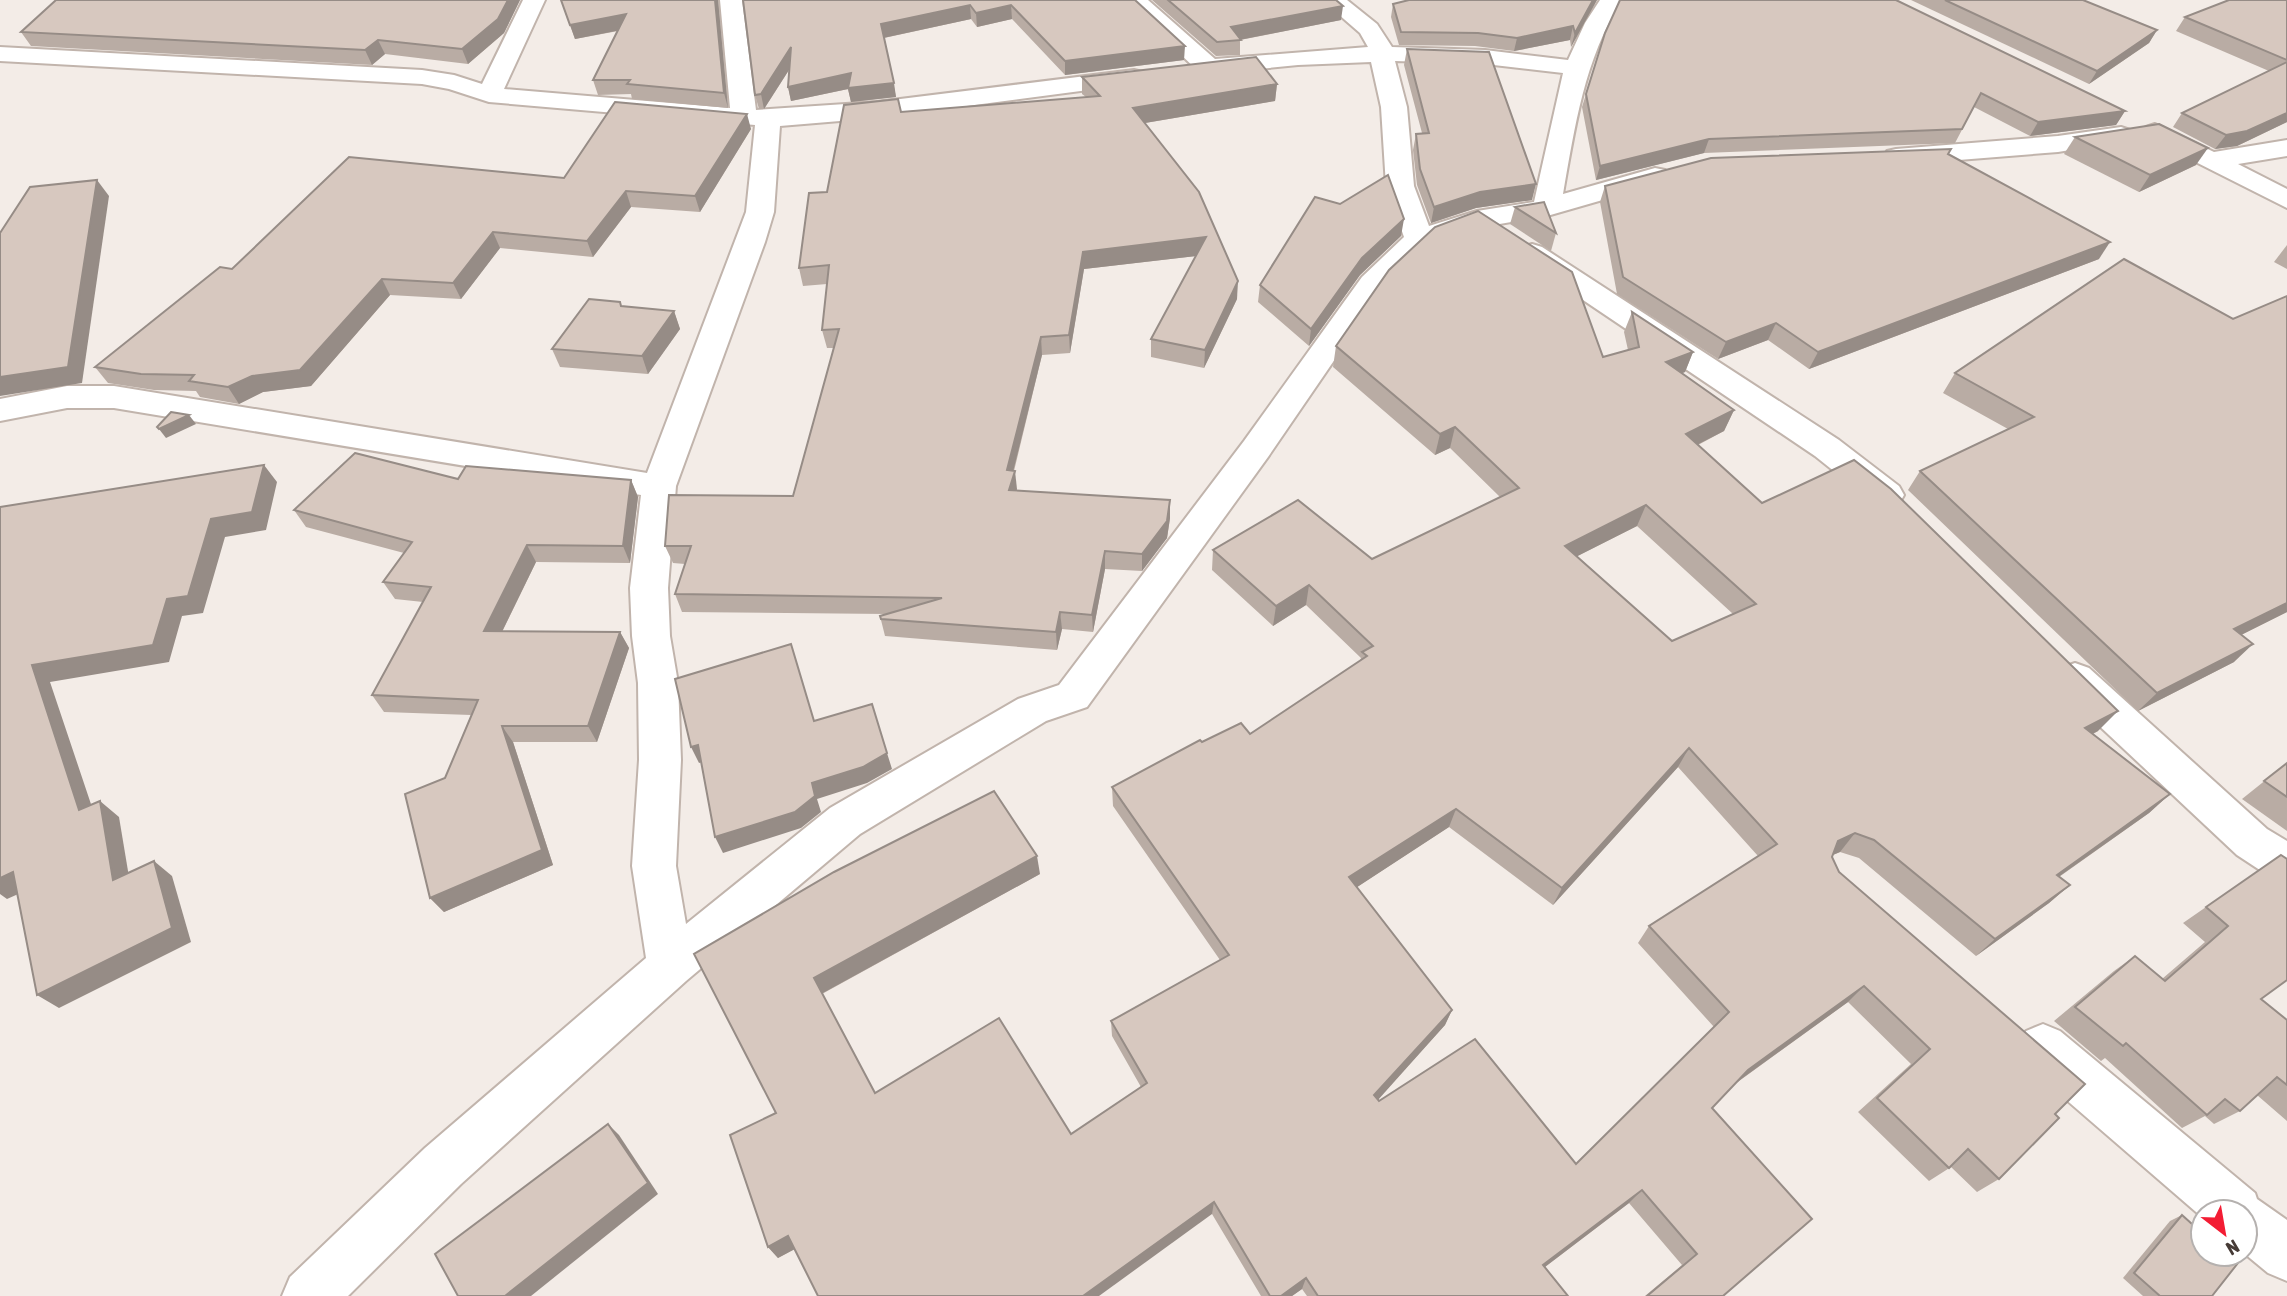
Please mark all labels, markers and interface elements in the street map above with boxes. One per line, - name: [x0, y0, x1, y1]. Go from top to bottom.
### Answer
- north arrow: [2189, 1198, 2259, 1268]
- text: N: [2222, 1235, 2243, 1260]

